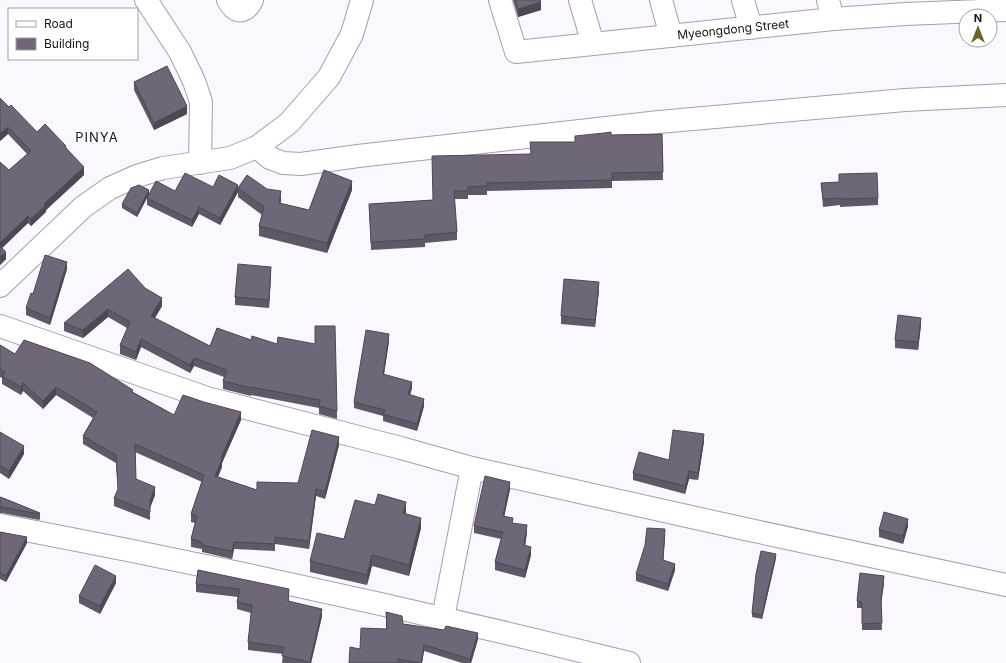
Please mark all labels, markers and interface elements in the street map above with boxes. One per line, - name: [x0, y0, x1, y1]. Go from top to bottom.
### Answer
- legend: [8, 8, 138, 60]
- north arrow: [958, 8, 998, 48]
- text: N: [974, 11, 982, 25]
- text: Road: [44, 16, 73, 31]
- street label: Myeongdong Street: [676, 16, 790, 42]
- text: Building: [44, 36, 89, 51]
- district label: PINYA: [75, 129, 119, 145]

